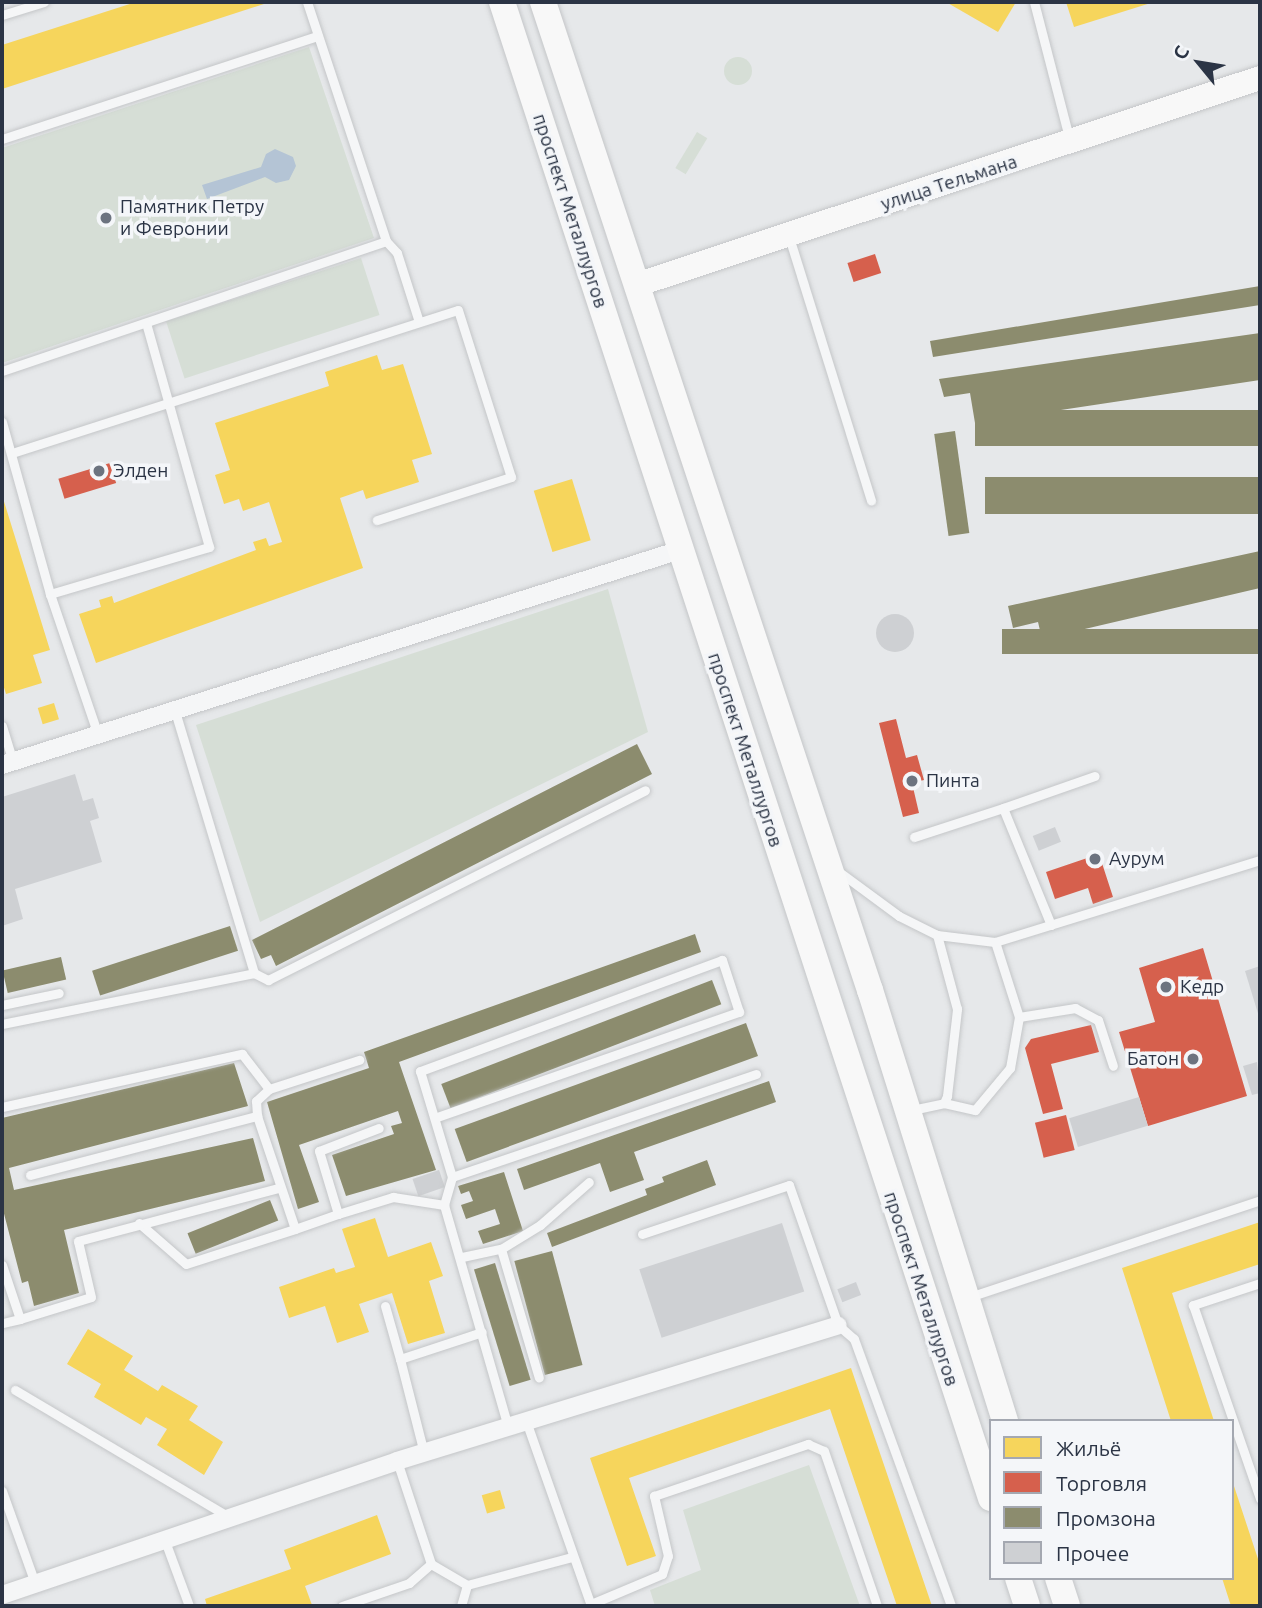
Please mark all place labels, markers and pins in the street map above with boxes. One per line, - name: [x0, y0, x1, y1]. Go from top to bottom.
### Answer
- place label: Памятник Петру и Февронии: [120, 196, 264, 240]
- marker: Памятник Петру и Февронии: [98, 210, 114, 226]
- place label: Элден: [113, 460, 168, 482]
- marker: Элден: [91, 463, 107, 479]
- place label: Пинта: [926, 770, 980, 792]
- marker: Пинта: [904, 773, 920, 789]
- place label: Аурум: [1109, 848, 1165, 870]
- marker: Аурум: [1087, 851, 1103, 867]
- place label: Кедр: [1180, 976, 1224, 998]
- marker: Кедр: [1158, 979, 1174, 995]
- place label: Батон: [1127, 1048, 1179, 1070]
- marker: Батон: [1185, 1051, 1201, 1067]

